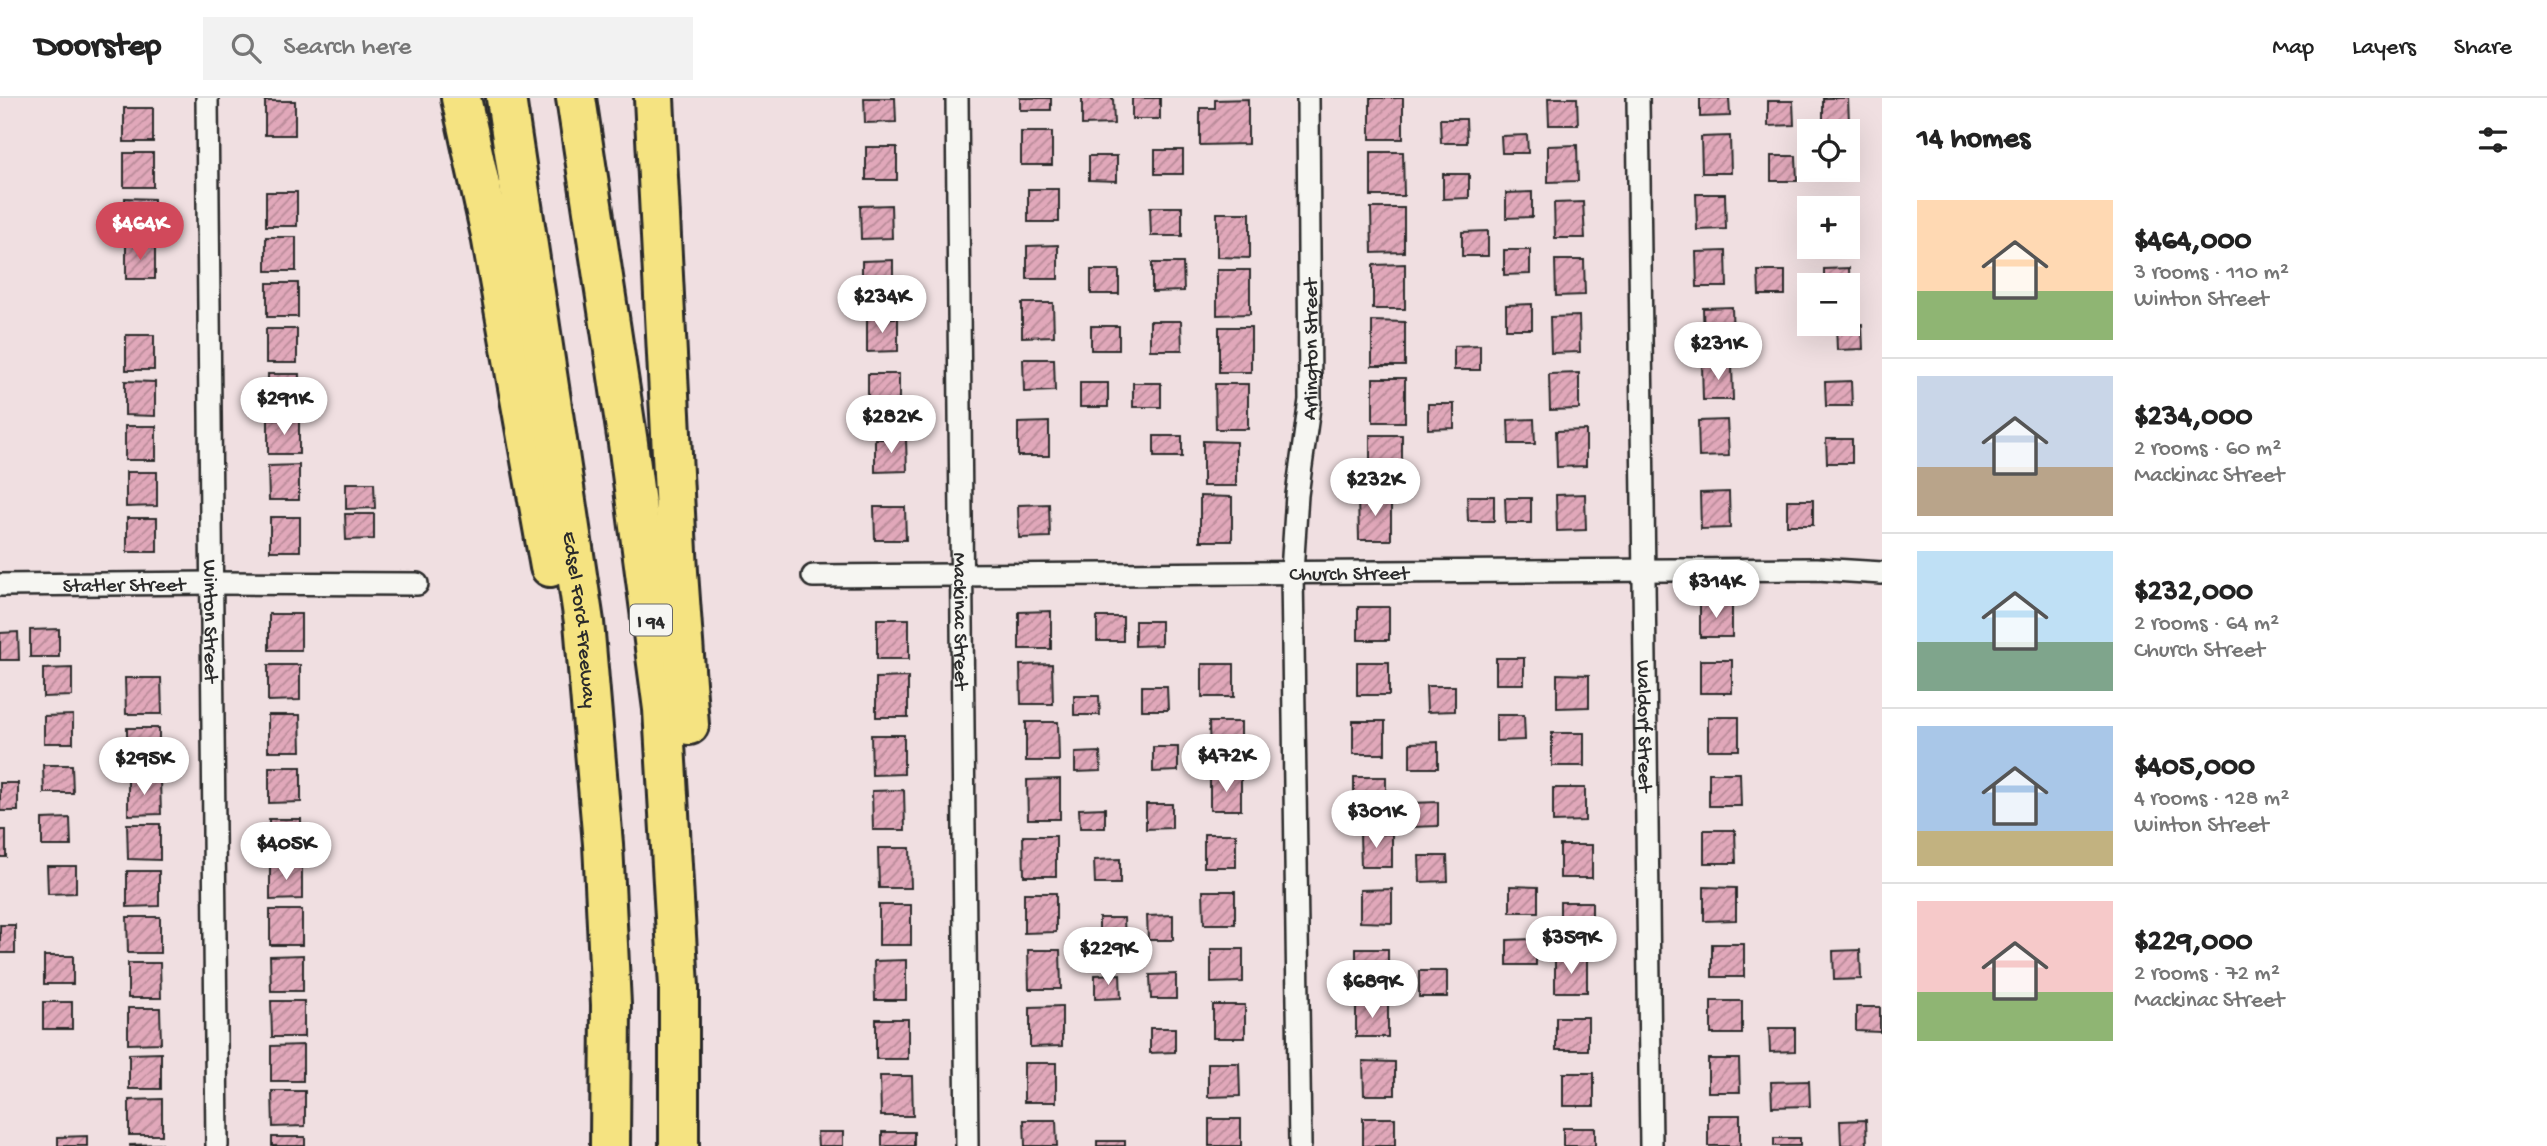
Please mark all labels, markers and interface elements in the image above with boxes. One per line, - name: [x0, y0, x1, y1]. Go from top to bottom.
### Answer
- search box: [203, 17, 693, 80]
- text: Doorstep: [35, 29, 161, 67]
- icon: search: [227, 29, 265, 67]
- text: Search here: [283, 33, 411, 64]
- text: Map: [2272, 34, 2314, 63]
- text: Layers: [2352, 34, 2416, 63]
- text: Share: [2454, 34, 2512, 63]
- map controls: [1797, 119, 1860, 336]
- button: locate: [1797, 119, 1860, 182]
- icon: filters: [2474, 121, 2512, 159]
- text: 14 homes: [1917, 123, 2030, 158]
- button: +: [1797, 196, 1860, 259]
- pin: $464K: [91, 202, 189, 262]
- text: $464K: [112, 211, 168, 238]
- text: $464,000: [2134, 225, 2252, 260]
- icon: home: [1973, 228, 2057, 312]
- text: 3 rooms · 110 m²: [2134, 260, 2289, 287]
- button: −: [1797, 273, 1860, 336]
- pin: $234K: [833, 275, 931, 335]
- street label: Arlington Street: [1298, 276, 1326, 422]
- text: $234K: [853, 284, 911, 311]
- text: Winton Street: [2134, 287, 2269, 314]
- pin: $231K: [1669, 322, 1767, 382]
- text: $231K: [1690, 331, 1746, 358]
- pin: $291K: [235, 378, 333, 437]
- text: $291K: [256, 386, 312, 413]
- pin: $282K: [842, 396, 940, 455]
- text: $234,000: [2134, 401, 2252, 436]
- text: $282K: [862, 404, 920, 431]
- icon: home: [1973, 404, 2057, 488]
- text: 2 rooms · 60 m²: [2134, 436, 2281, 463]
- pin: $232K: [1326, 458, 1424, 518]
- text: Mackinac Street: [2134, 463, 2284, 490]
- text: $232K: [1346, 467, 1404, 494]
- street label: Edsel Ford Freeway: [555, 530, 600, 709]
- street label: Mackinac Street: [945, 552, 972, 692]
- street label: Winton Street: [195, 559, 222, 685]
- pin: $314K: [1667, 560, 1765, 620]
- street label: Church Street: [1289, 563, 1411, 589]
- text: $314K: [1688, 569, 1744, 596]
- street label: Statler Street: [63, 574, 188, 600]
- text: $232,000: [2134, 576, 2253, 611]
- icon: home: [1973, 579, 2057, 663]
- road number: I 94: [630, 604, 672, 636]
- text: 2 rooms · 64 m²: [2134, 611, 2279, 638]
- text: Church Street: [2134, 638, 2265, 665]
- street label: Waldorf Street: [1629, 660, 1656, 795]
- pin: $472K: [1177, 734, 1275, 794]
- pin: $295K: [95, 738, 193, 797]
- text: $472K: [1197, 743, 1255, 770]
- text: $295K: [115, 746, 173, 773]
- text: $405,000: [2134, 751, 2255, 786]
- icon: home: [1973, 754, 2057, 838]
- text: 4 rooms · 128 m²: [2134, 786, 2289, 813]
- pin: $301K: [1327, 790, 1425, 850]
- text: $301K: [1347, 799, 1405, 826]
- text: Winton Street: [2134, 813, 2269, 840]
- pin: $405K: [237, 822, 335, 882]
- text: $405K: [256, 831, 316, 858]
- pin: $359K: [1522, 916, 1620, 976]
- text: $359K: [1542, 925, 1600, 952]
- text: $229,000: [2134, 926, 2252, 961]
- pin: $229K: [1059, 928, 1157, 987]
- icon: home: [1973, 929, 2057, 1013]
- text: $229K: [1079, 936, 1137, 963]
- pin: $689K: [1323, 960, 1421, 1020]
- text: 2 rooms · 72 m²: [2134, 961, 2280, 988]
- text: $689K: [1343, 969, 1401, 996]
- text: Mackinac Street: [2134, 988, 2284, 1015]

